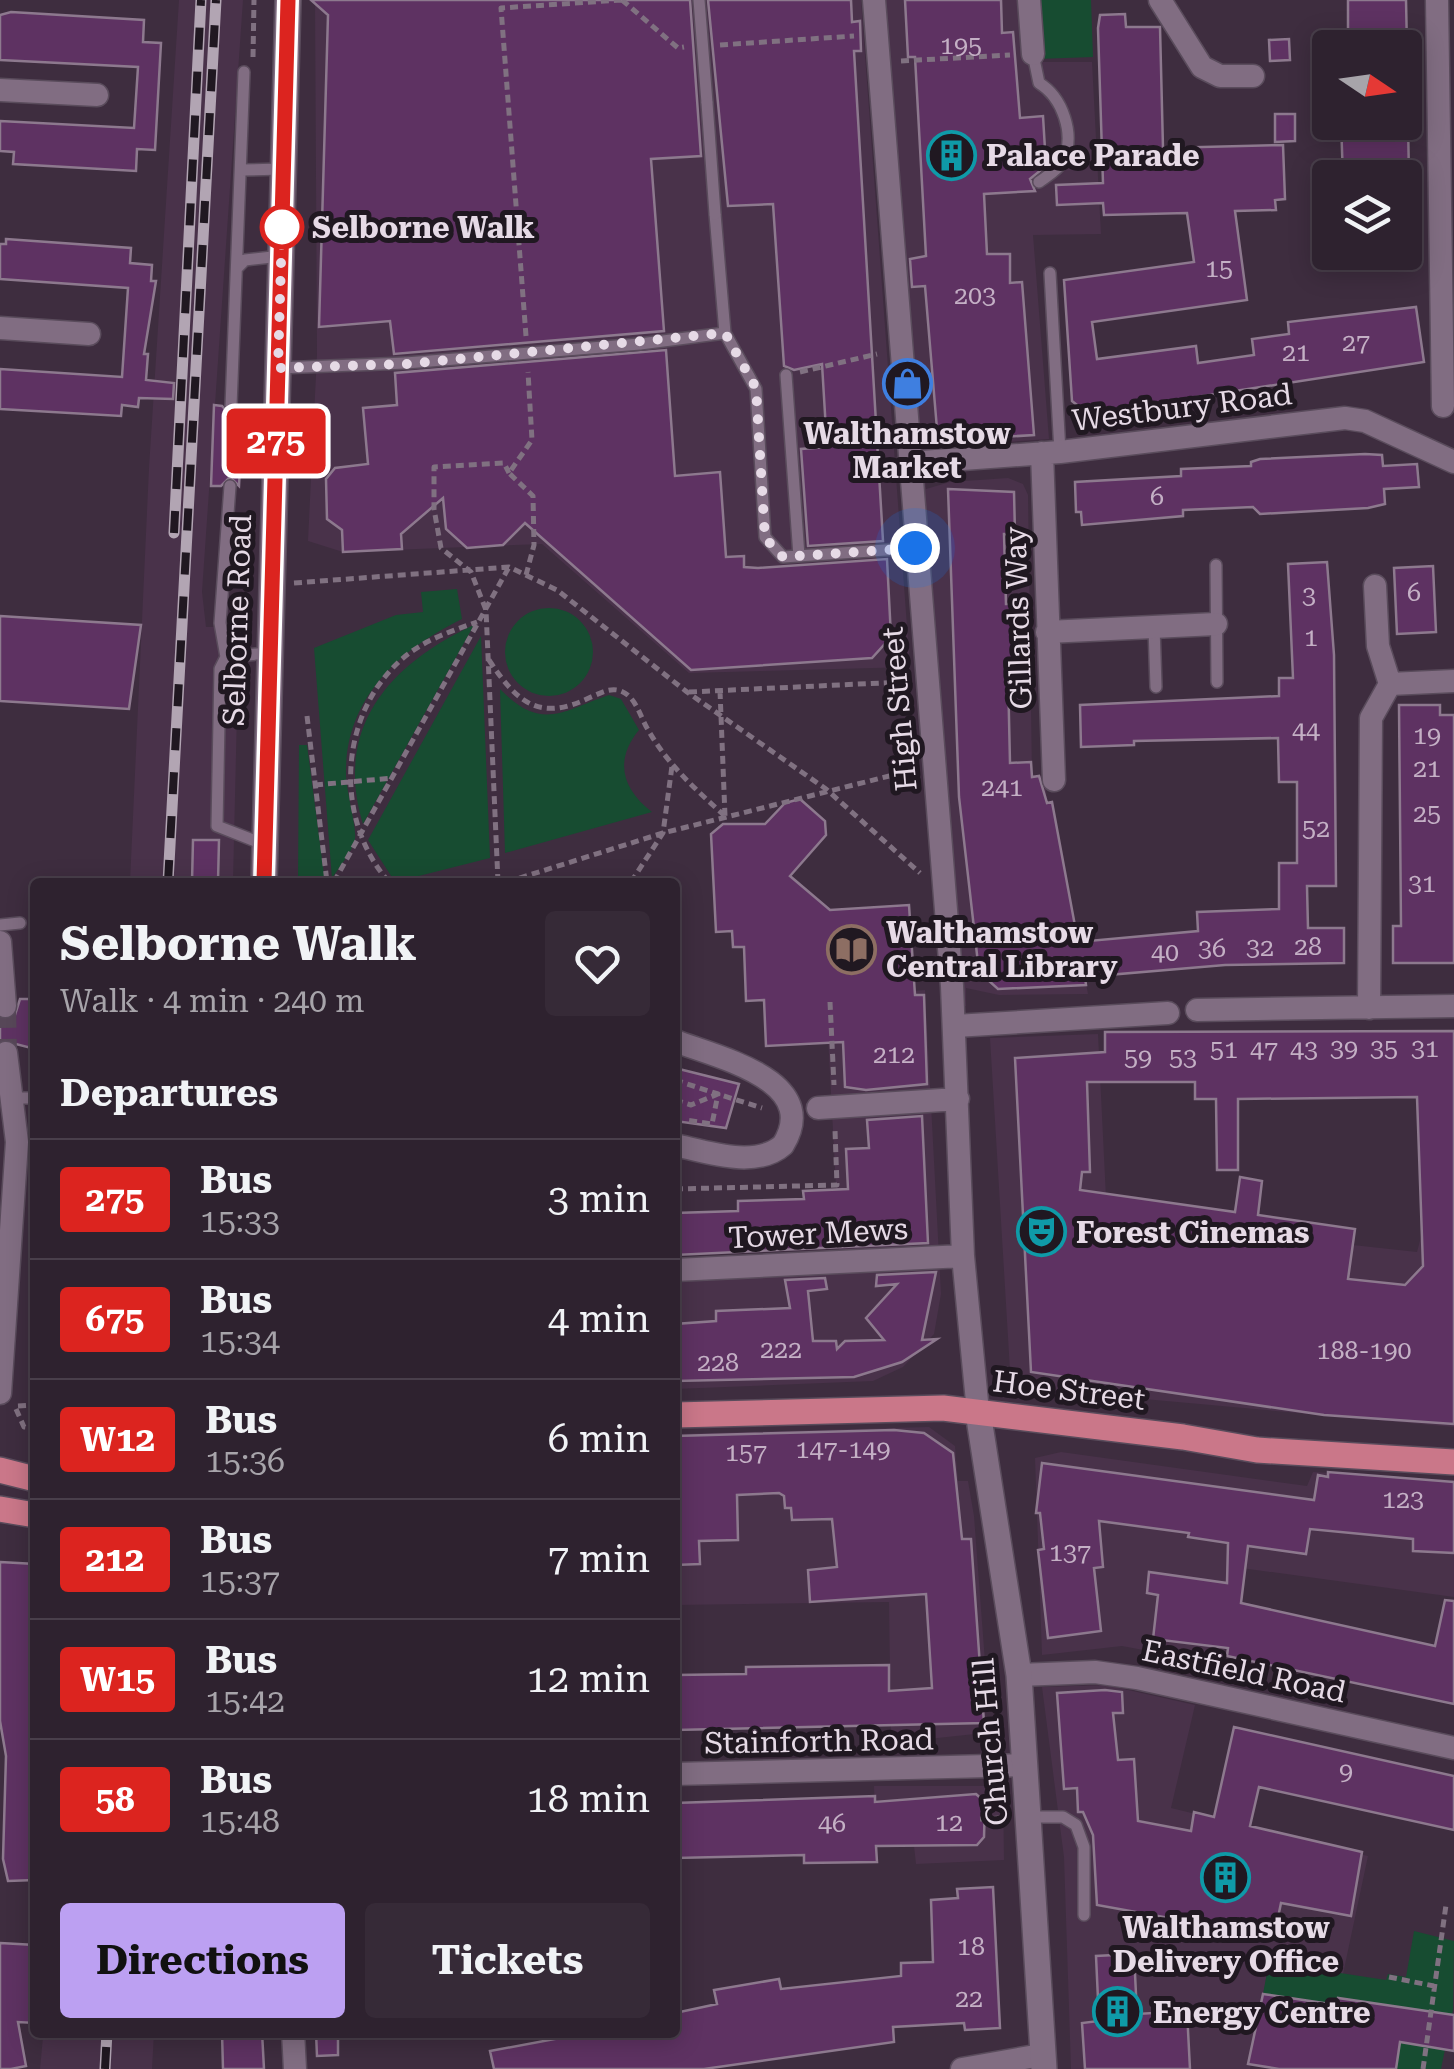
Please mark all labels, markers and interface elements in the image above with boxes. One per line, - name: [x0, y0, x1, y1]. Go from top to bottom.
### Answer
- north arrow: [1312, 30, 1422, 140]
- map controls: [1312, 30, 1422, 270]
- house number: 195: [940, 31, 982, 60]
- building icon: Palace Parade: [925, 129, 977, 181]
- place label: Palace Parade: [986, 138, 1200, 173]
- button: layers: [1312, 160, 1422, 270]
- marker: Selborne Walk: [261, 206, 303, 248]
- place label: Selborne Walk: [312, 210, 535, 245]
- house number: 15: [1205, 254, 1233, 283]
- house number: 203: [954, 281, 996, 310]
- house number: 27: [1342, 328, 1370, 357]
- house number: 21: [1282, 338, 1310, 367]
- shop icon: Walthamstow Market: [881, 358, 933, 410]
- street label: Westbury Road: [1070, 376, 1294, 438]
- line badge: 275: [218, 408, 334, 474]
- place label: Walthamstow Market: [803, 416, 1011, 485]
- text: 275: [247, 421, 305, 462]
- house number: 6: [1150, 482, 1164, 511]
- street label: Selborne Road: [216, 514, 258, 726]
- your location: [890, 523, 940, 573]
- street label: Gillards Way: [997, 526, 1039, 710]
- house number: 6: [1407, 578, 1421, 607]
- house number: 3: [1302, 581, 1316, 610]
- house number: 1: [1304, 623, 1318, 652]
- street label: High Street: [874, 625, 924, 793]
- house number: 44: [1292, 716, 1320, 745]
- house number: 19: [1413, 721, 1441, 750]
- house number: 21: [1413, 754, 1441, 783]
- house number: 241: [981, 773, 1023, 802]
- house number: 25: [1413, 799, 1441, 828]
- house number: 52: [1302, 814, 1330, 843]
- house number: 31: [1408, 869, 1436, 898]
- button: heart: [545, 911, 650, 1016]
- place label: Walthamstow Central Library: [886, 915, 1118, 984]
- text: Selborne Walk: [60, 916, 417, 972]
- library icon: Walthamstow Central Library: [825, 923, 877, 975]
- house number: 28: [1294, 932, 1322, 961]
- house number: 32: [1246, 933, 1274, 962]
- house number: 36: [1198, 934, 1226, 963]
- house number: 40: [1151, 938, 1179, 967]
- text: Walk · 4 min · 240 m: [60, 982, 364, 1020]
- house number: 39: [1330, 1034, 1358, 1063]
- house number: 35: [1370, 1034, 1398, 1063]
- house number: 31: [1411, 1034, 1439, 1063]
- house number: 51: [1210, 1035, 1238, 1064]
- house number: 47: [1250, 1035, 1278, 1064]
- house number: 43: [1290, 1035, 1318, 1064]
- house number: 212: [873, 1040, 915, 1069]
- house number: 59: [1124, 1043, 1152, 1072]
- house number: 53: [1169, 1043, 1197, 1072]
- text: Departures: [60, 1071, 278, 1115]
- text: Bus: [200, 1158, 272, 1202]
- text: 3 min: [548, 1177, 650, 1221]
- text: 275: [86, 1179, 144, 1220]
- text: 15:33: [200, 1202, 280, 1240]
- theatre icon: Forest Cinemas: [1015, 1206, 1067, 1258]
- street label: Tower Mews: [727, 1211, 909, 1255]
- place label: Forest Cinemas: [1076, 1215, 1310, 1250]
- text: Bus: [200, 1278, 272, 1322]
- text: 4 min: [548, 1297, 650, 1341]
- text: 675: [86, 1299, 144, 1340]
- text: 15:34: [200, 1322, 280, 1360]
- house number: 222: [760, 1335, 802, 1364]
- house number: 188-190: [1316, 1336, 1412, 1365]
- house number: 228: [697, 1348, 739, 1377]
- street label: Hoe Street: [991, 1363, 1147, 1417]
- text: Bus: [205, 1398, 277, 1442]
- text: 6 min: [548, 1417, 650, 1461]
- text: W12: [80, 1419, 155, 1460]
- house number: 147-149: [795, 1435, 891, 1464]
- house number: 157: [725, 1438, 767, 1467]
- text: 15:36: [205, 1442, 285, 1480]
- house number: 123: [1382, 1485, 1424, 1514]
- text: Bus: [200, 1518, 272, 1562]
- text: 7 min: [548, 1537, 650, 1581]
- house number: 137: [1049, 1538, 1091, 1567]
- text: 212: [86, 1539, 144, 1580]
- text: 15:37: [200, 1562, 280, 1600]
- street label: Eastfield Road: [1139, 1632, 1349, 1710]
- text: Bus: [205, 1638, 277, 1682]
- text: 12 min: [527, 1657, 650, 1701]
- street label: Church Hill: [965, 1657, 1015, 1827]
- text: W15: [80, 1659, 155, 1700]
- text: 15:42: [205, 1682, 285, 1720]
- street label: Stainforth Road: [704, 1722, 934, 1760]
- house number: 9: [1339, 1757, 1353, 1786]
- text: Bus: [200, 1758, 272, 1802]
- text: 18 min: [527, 1777, 650, 1821]
- text: 58: [95, 1779, 135, 1820]
- text: 15:48: [200, 1802, 280, 1840]
- house number: 12: [935, 1808, 963, 1837]
- house number: 46: [818, 1809, 846, 1838]
- building icon: Walthamstow Delivery Office: [1200, 1852, 1252, 1904]
- button: Directions: [60, 1903, 345, 2018]
- button: Tickets: [365, 1903, 650, 2018]
- place label: Walthamstow Delivery Office: [1113, 1910, 1339, 1979]
- house number: 18: [957, 1932, 985, 1961]
- house number: 22: [955, 1984, 983, 2013]
- building icon: Energy Centre: [1092, 1986, 1144, 2038]
- place label: Energy Centre: [1153, 1995, 1371, 2030]

